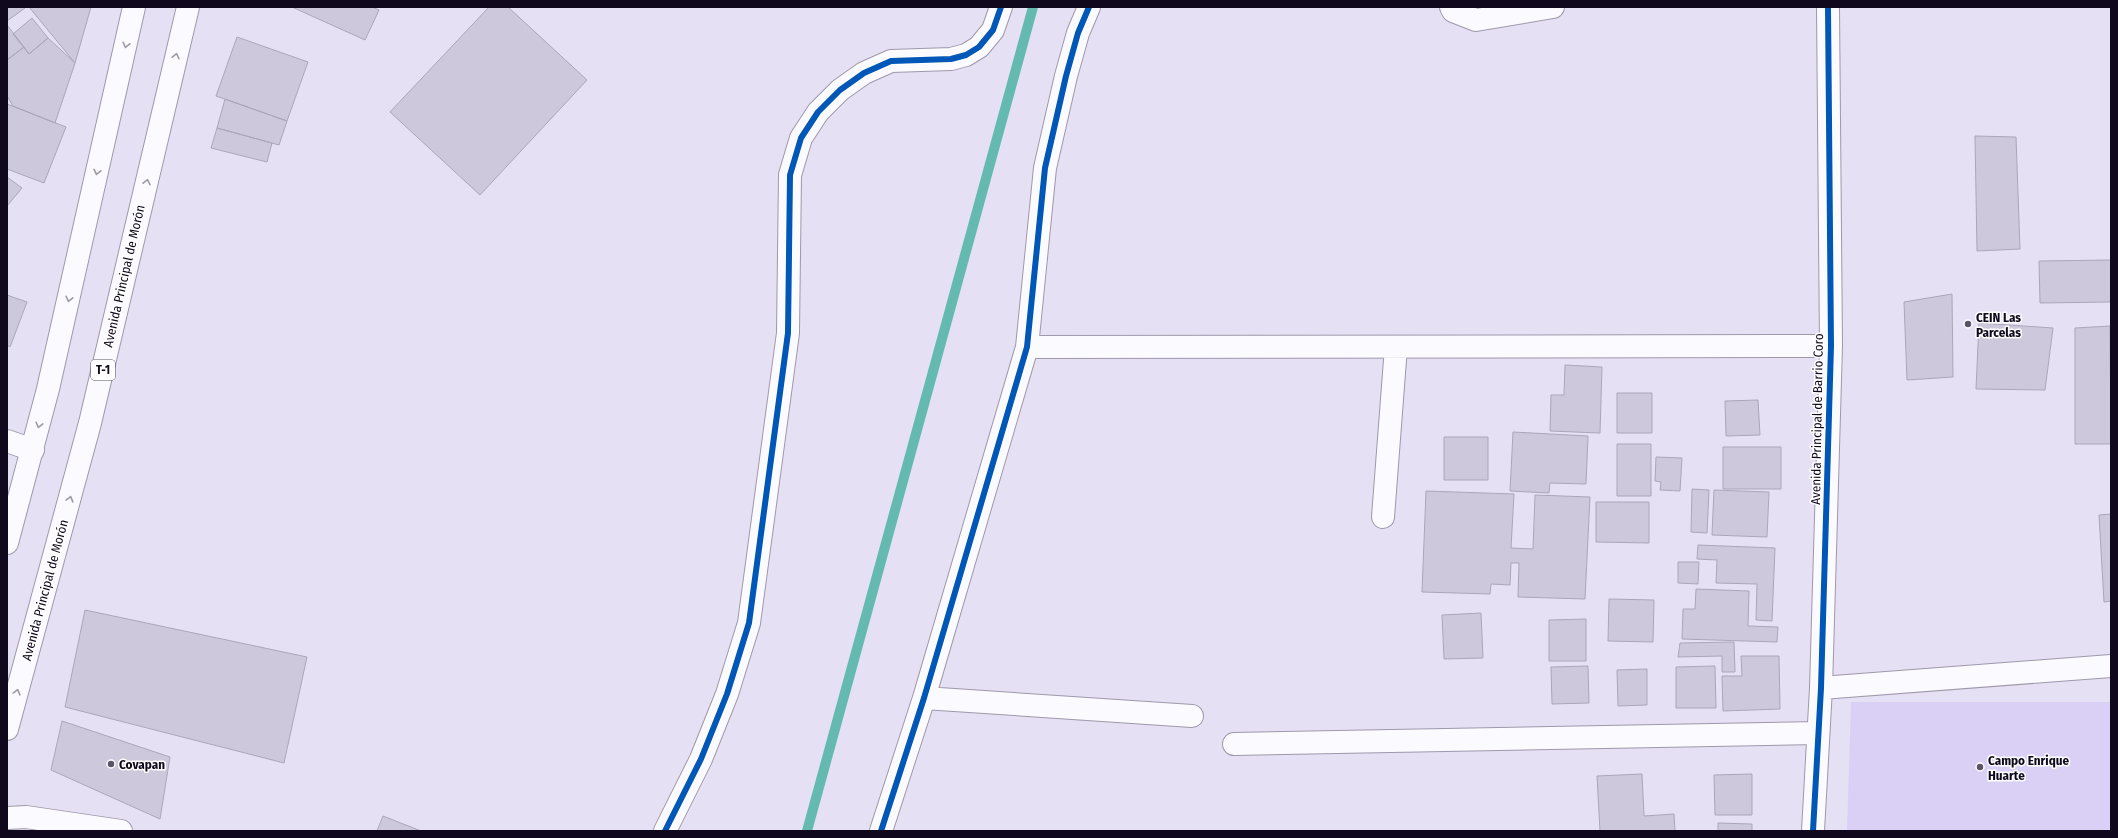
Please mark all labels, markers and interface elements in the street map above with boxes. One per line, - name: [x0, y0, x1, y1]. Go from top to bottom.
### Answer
- one-way arrow: [122, 42, 130, 48]
- one-way arrow: [172, 52, 180, 59]
- one-way arrow: [94, 169, 102, 175]
- one-way arrow: [142, 179, 150, 185]
- street label: Avenida Principal de Morón: [100, 203, 148, 349]
- one-way arrow: [65, 296, 73, 302]
- place label: CEIN Las Parcelas: [1976, 310, 2021, 340]
- marker: CEIN Las Parcelas: [1963, 319, 1973, 329]
- street label: Avenida Principal de Barrio Coro: [1808, 333, 1826, 505]
- road number: T-1: [91, 360, 115, 380]
- one-way arrow: [36, 422, 44, 429]
- one-way arrow: [65, 496, 73, 502]
- street label: Avenida Principal de Morón: [19, 518, 71, 662]
- one-way arrow: [12, 689, 21, 696]
- place label: Campo Enrique Huarte: [1988, 753, 2070, 783]
- place label: Covapan: [119, 757, 165, 772]
- marker: Covapan: [106, 759, 116, 769]
- marker: Campo Enrique Huarte: [1975, 762, 1985, 772]

